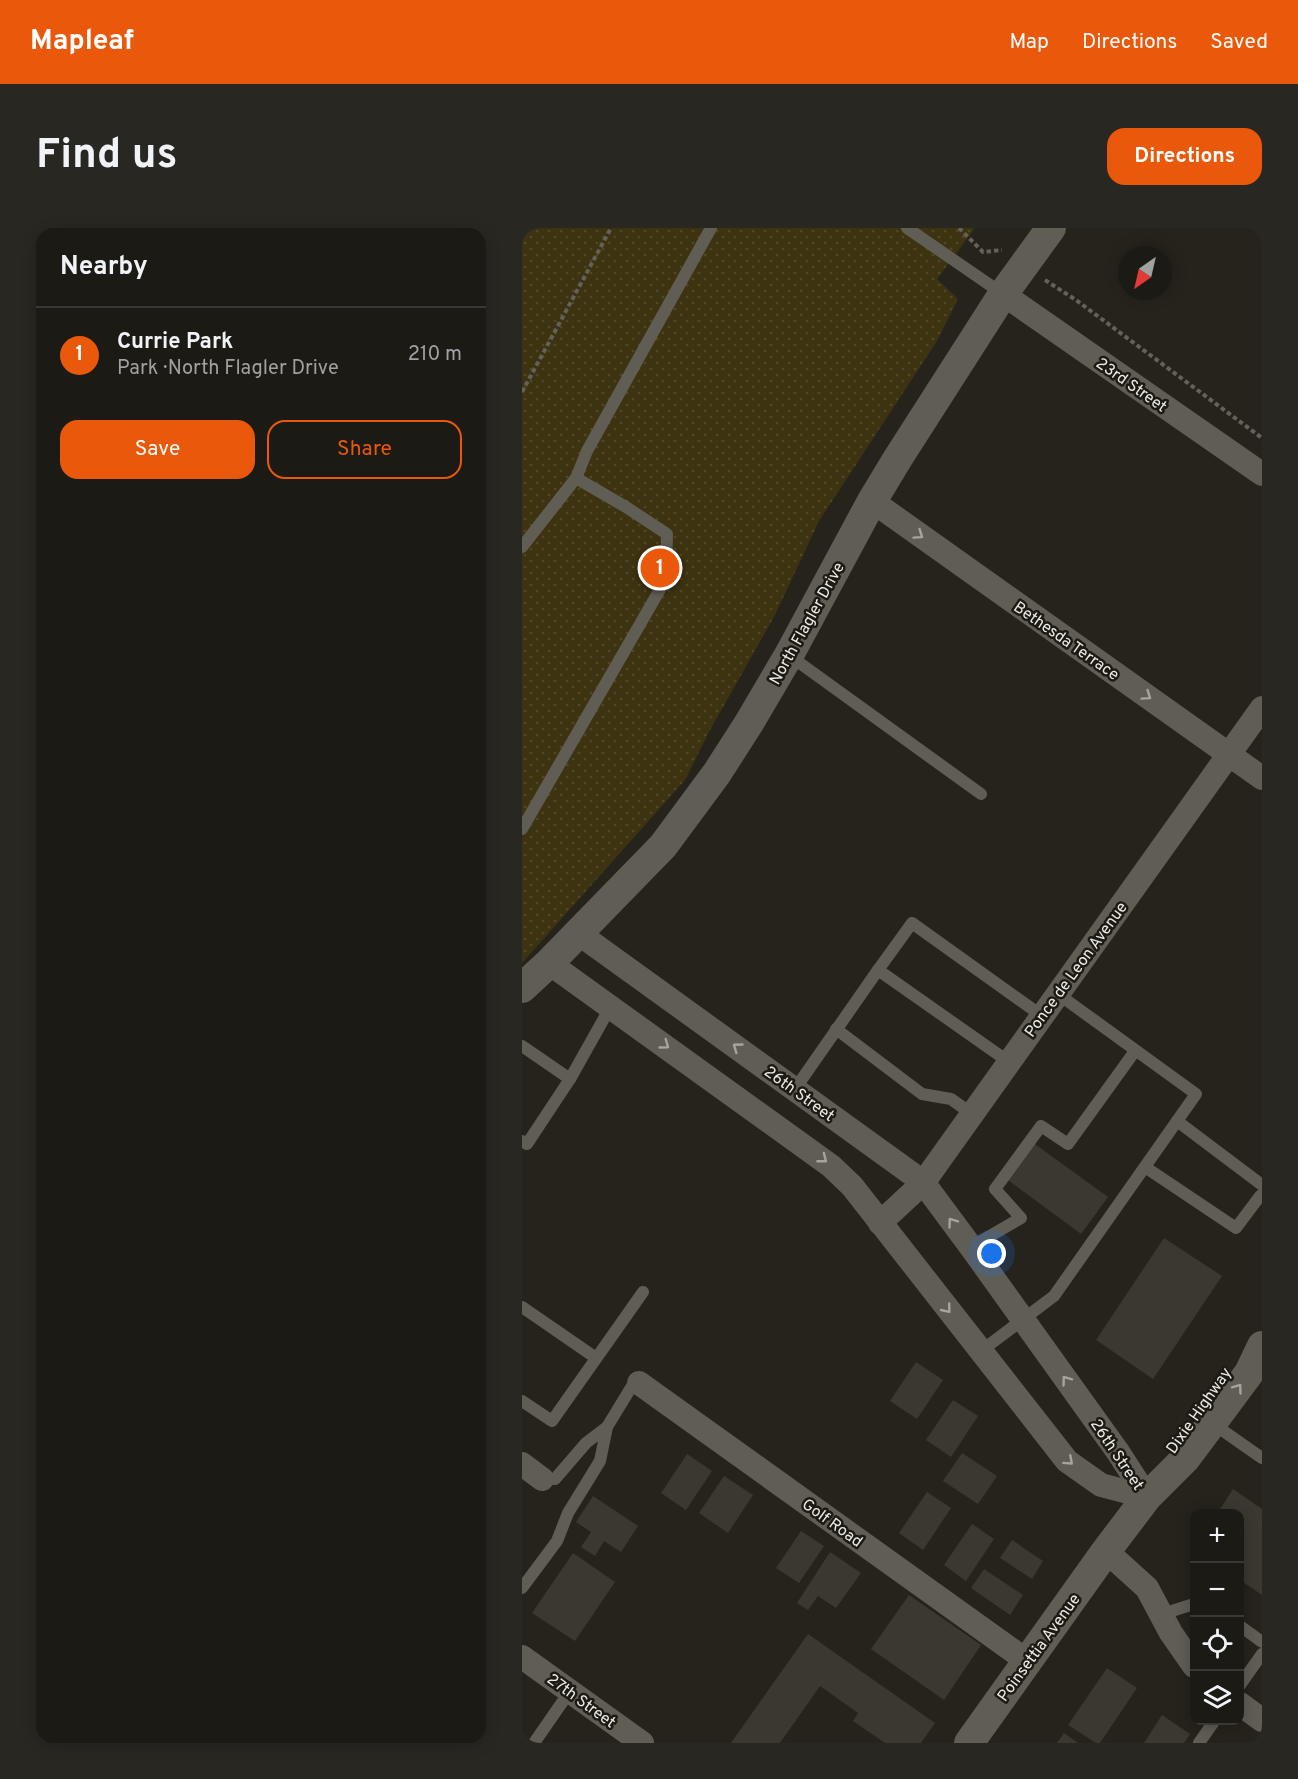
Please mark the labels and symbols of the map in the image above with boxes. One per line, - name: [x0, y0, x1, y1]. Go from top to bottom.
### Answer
- north arrow: [1118, 246, 1172, 300]
- street label: 23rd Street: [1091, 354, 1170, 417]
- one-way arrow: [913, 528, 924, 539]
- pin: 1: [640, 546, 680, 590]
- street label: North Flagler Drive: [766, 559, 850, 689]
- street label: Bethesda Terrace: [1009, 598, 1123, 686]
- one-way arrow: [1141, 689, 1152, 700]
- street label: Ponce de Leon Avenue: [1021, 899, 1132, 1042]
- one-way arrow: [659, 1038, 670, 1049]
- one-way arrow: [732, 1044, 743, 1055]
- street label: 26th Street: [760, 1062, 838, 1127]
- one-way arrow: [816, 1152, 827, 1163]
- one-way arrow: [948, 1217, 959, 1228]
- your location: [977, 1239, 1006, 1268]
- one-way arrow: [940, 1302, 951, 1313]
- street label: Dixie Highway: [1162, 1364, 1237, 1458]
- one-way arrow: [1062, 1376, 1073, 1387]
- one-way arrow: [1231, 1383, 1242, 1394]
- street label: 26th Street: [1085, 1416, 1148, 1495]
- one-way arrow: [1062, 1454, 1073, 1465]
- street label: Golf Road: [798, 1495, 866, 1552]
- street label: Poinsettia Avenue: [994, 1590, 1085, 1706]
- street label: 27th Street: [543, 1670, 619, 1733]

